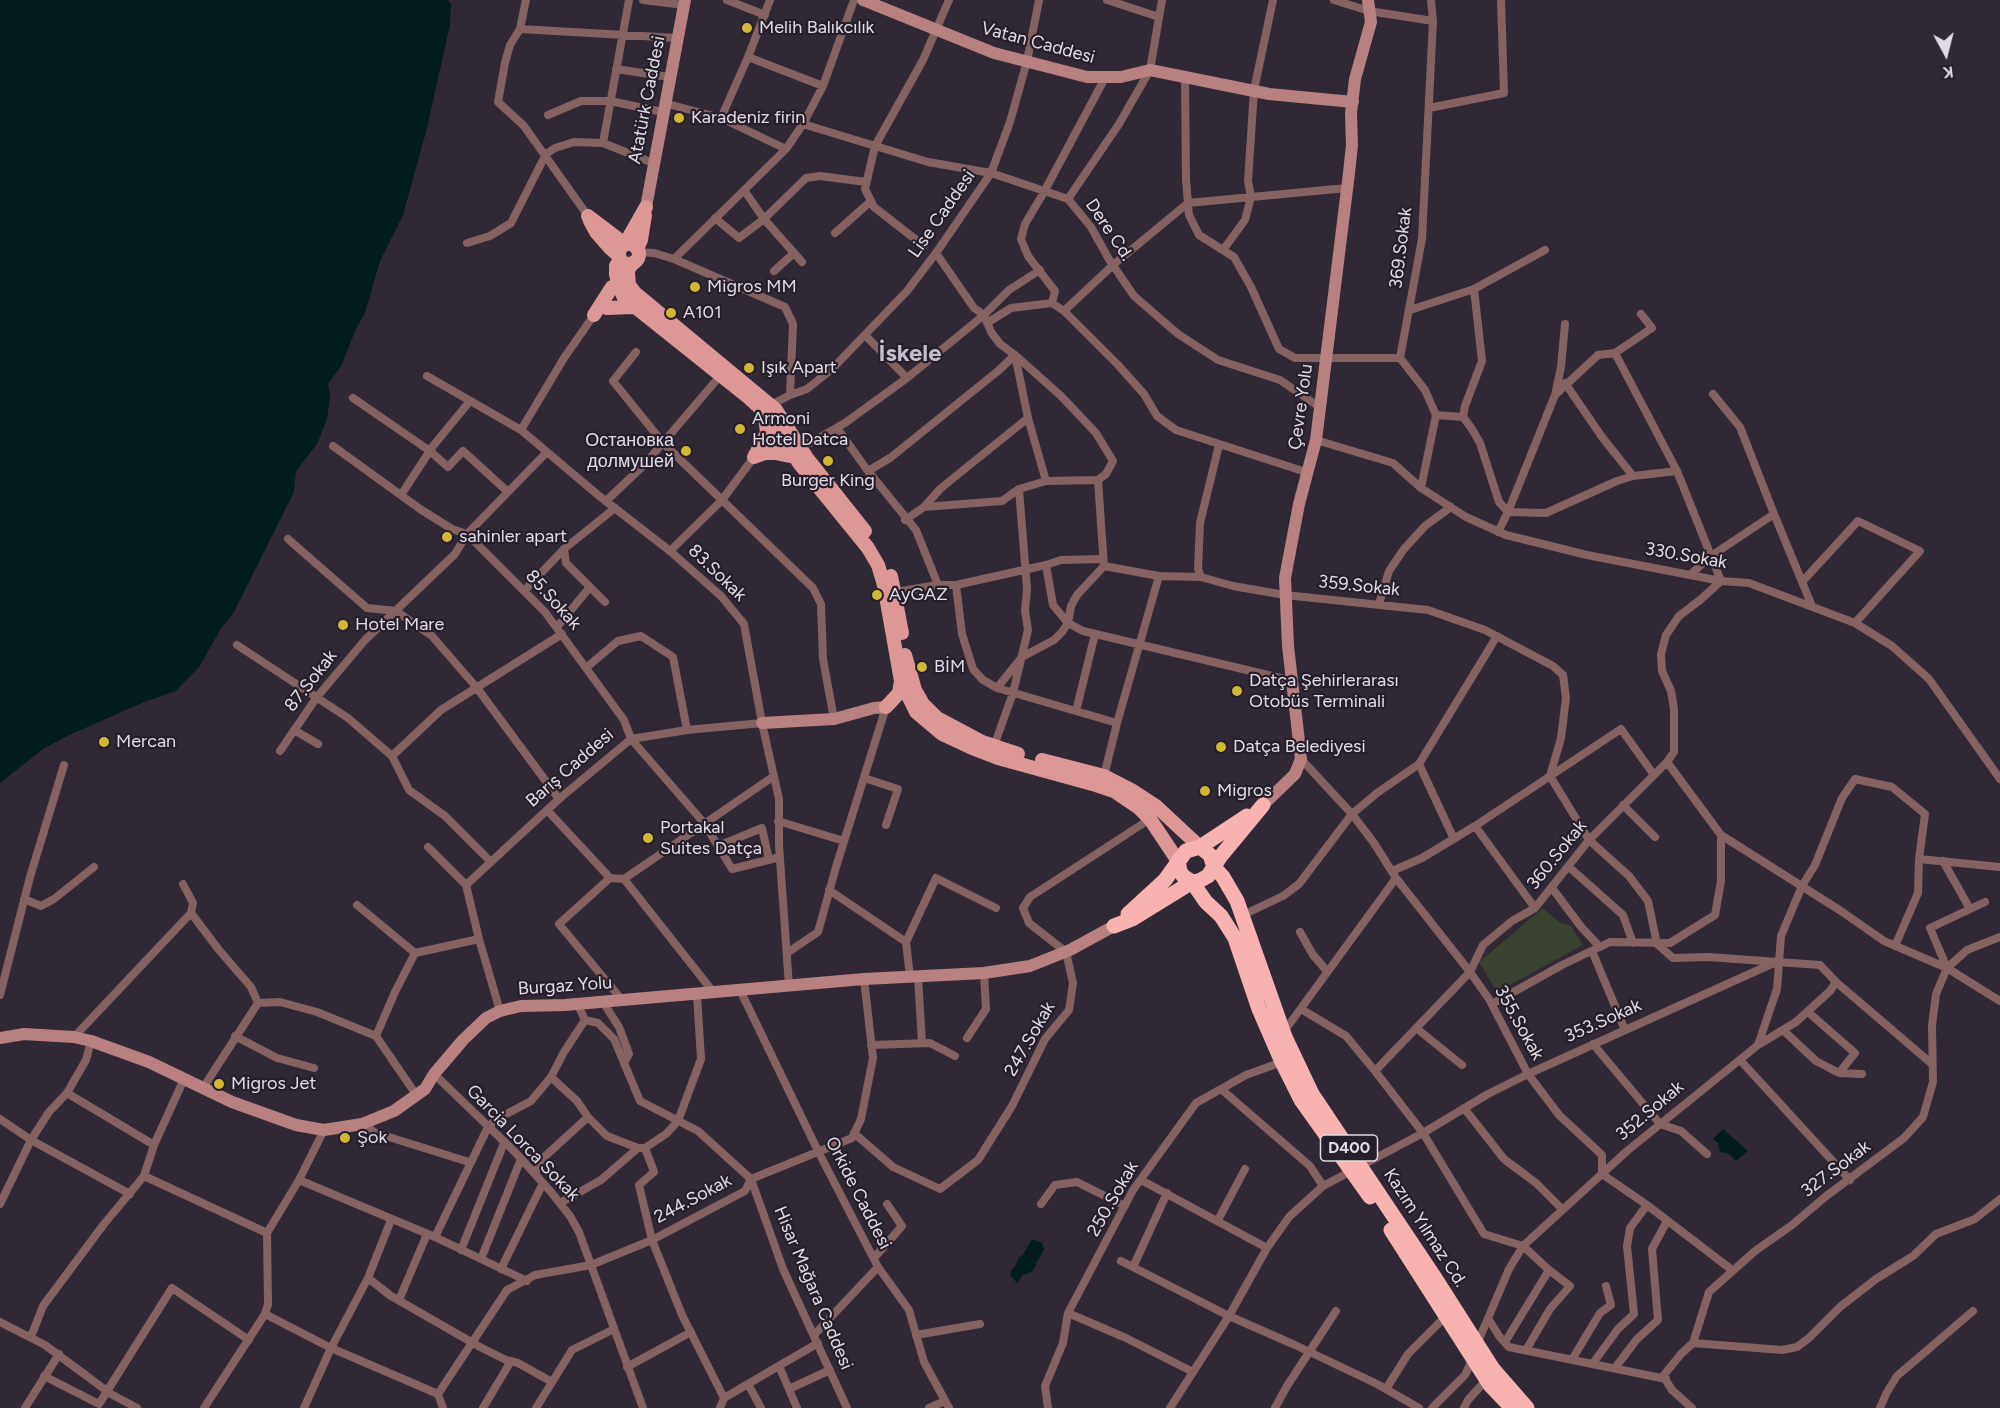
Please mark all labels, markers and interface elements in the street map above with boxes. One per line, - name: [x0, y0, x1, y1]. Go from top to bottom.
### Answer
- place label: Melih Balıkcılık: [759, 17, 874, 39]
- street label: Vatan Caddesi: [979, 17, 1097, 69]
- marker: Melih Balıkcılık: [740, 21, 754, 35]
- north arrow: [1916, 24, 1976, 84]
- street label: Atatürk Caddesi: [624, 34, 670, 166]
- text: K: [1942, 62, 1955, 82]
- place label: Karadeniz firin: [691, 107, 805, 129]
- marker: Karadeniz firin: [672, 111, 686, 125]
- street label: Lise Caddesi: [904, 166, 980, 262]
- street label: Dere Cd.: [1081, 195, 1137, 265]
- street label: 369.Sokak: [1385, 206, 1417, 290]
- place label: Migros MM: [707, 276, 797, 298]
- marker: Migros MM: [688, 280, 702, 294]
- place label: A101: [683, 302, 722, 324]
- marker: A101: [664, 306, 678, 320]
- district label: İskele: [879, 340, 941, 368]
- place label: Işık Apart: [761, 357, 837, 379]
- marker: Işık Apart: [742, 361, 756, 375]
- street label: Çevre Yolu: [1284, 363, 1318, 451]
- place label: Armoni Hotel Datca: [752, 408, 848, 450]
- marker: Armoni Hotel Datca: [733, 422, 747, 436]
- place label: Остановка долмушей: [585, 430, 674, 472]
- marker: Остановка долмушей: [679, 444, 693, 458]
- marker: Burger King: [821, 454, 835, 468]
- place label: Burger King: [781, 470, 875, 492]
- place label: sahinler apart: [459, 526, 567, 548]
- marker: sahinler apart: [440, 530, 454, 544]
- street label: 330.Sokak: [1643, 538, 1729, 574]
- street label: 83.Sokak: [683, 540, 751, 606]
- street label: 85.Sokak: [521, 566, 585, 634]
- street label: 359.Sokak: [1317, 571, 1401, 601]
- place label: AyGAZ: [889, 584, 948, 606]
- marker: AyGAZ: [870, 588, 884, 602]
- place label: Hotel Mare: [355, 614, 444, 636]
- marker: Hotel Mare: [336, 618, 350, 632]
- street label: 87.Sokak: [280, 646, 342, 716]
- place label: BİM: [934, 656, 965, 678]
- marker: BİM: [915, 660, 929, 674]
- place label: Datça Şehirlerarası Otobüs Terminali: [1249, 670, 1399, 712]
- marker: Datça Şehirlerarası Otobüs Terminali: [1230, 684, 1244, 698]
- street label: Barış Caddesi: [522, 724, 618, 812]
- place label: Mercan: [116, 731, 176, 753]
- marker: Mercan: [97, 735, 111, 749]
- place label: Datça Belediyesi: [1233, 736, 1366, 758]
- marker: Datça Belediyesi: [1214, 740, 1228, 754]
- place label: Migros: [1217, 780, 1272, 802]
- marker: Migros: [1198, 784, 1212, 798]
- street label: 360.Sokak: [1522, 816, 1592, 894]
- place label: Portakal Suites Datça: [660, 817, 762, 860]
- marker: Portakal Suites Datça: [641, 831, 655, 845]
- street label: Burgaz Yolu: [517, 972, 613, 1000]
- street label: 355.Sokak: [1490, 982, 1548, 1064]
- street label: 353.Sokak: [1561, 995, 1645, 1047]
- street label: 247.Sokak: [1000, 998, 1060, 1080]
- place label: Migros Jet: [231, 1073, 316, 1095]
- street label: 352.Sokak: [1612, 1076, 1688, 1146]
- marker: Migros Jet: [212, 1077, 226, 1091]
- street label: Garcia Lorca Sokak: [462, 1080, 584, 1206]
- place label: Şok: [357, 1127, 387, 1149]
- marker: Şok: [338, 1131, 352, 1145]
- street label: Orkide Caddesi: [820, 1133, 896, 1253]
- road number: D400: [1320, 1135, 1378, 1161]
- street label: 327.Sokak: [1797, 1136, 1875, 1202]
- street label: 250.Sokak: [1083, 1157, 1143, 1241]
- street label: Kazım Yılmaz Cd.: [1379, 1165, 1471, 1291]
- street label: 244.Sokak: [651, 1170, 735, 1228]
- street label: Hisar Mağara Caddesi: [769, 1203, 857, 1373]

